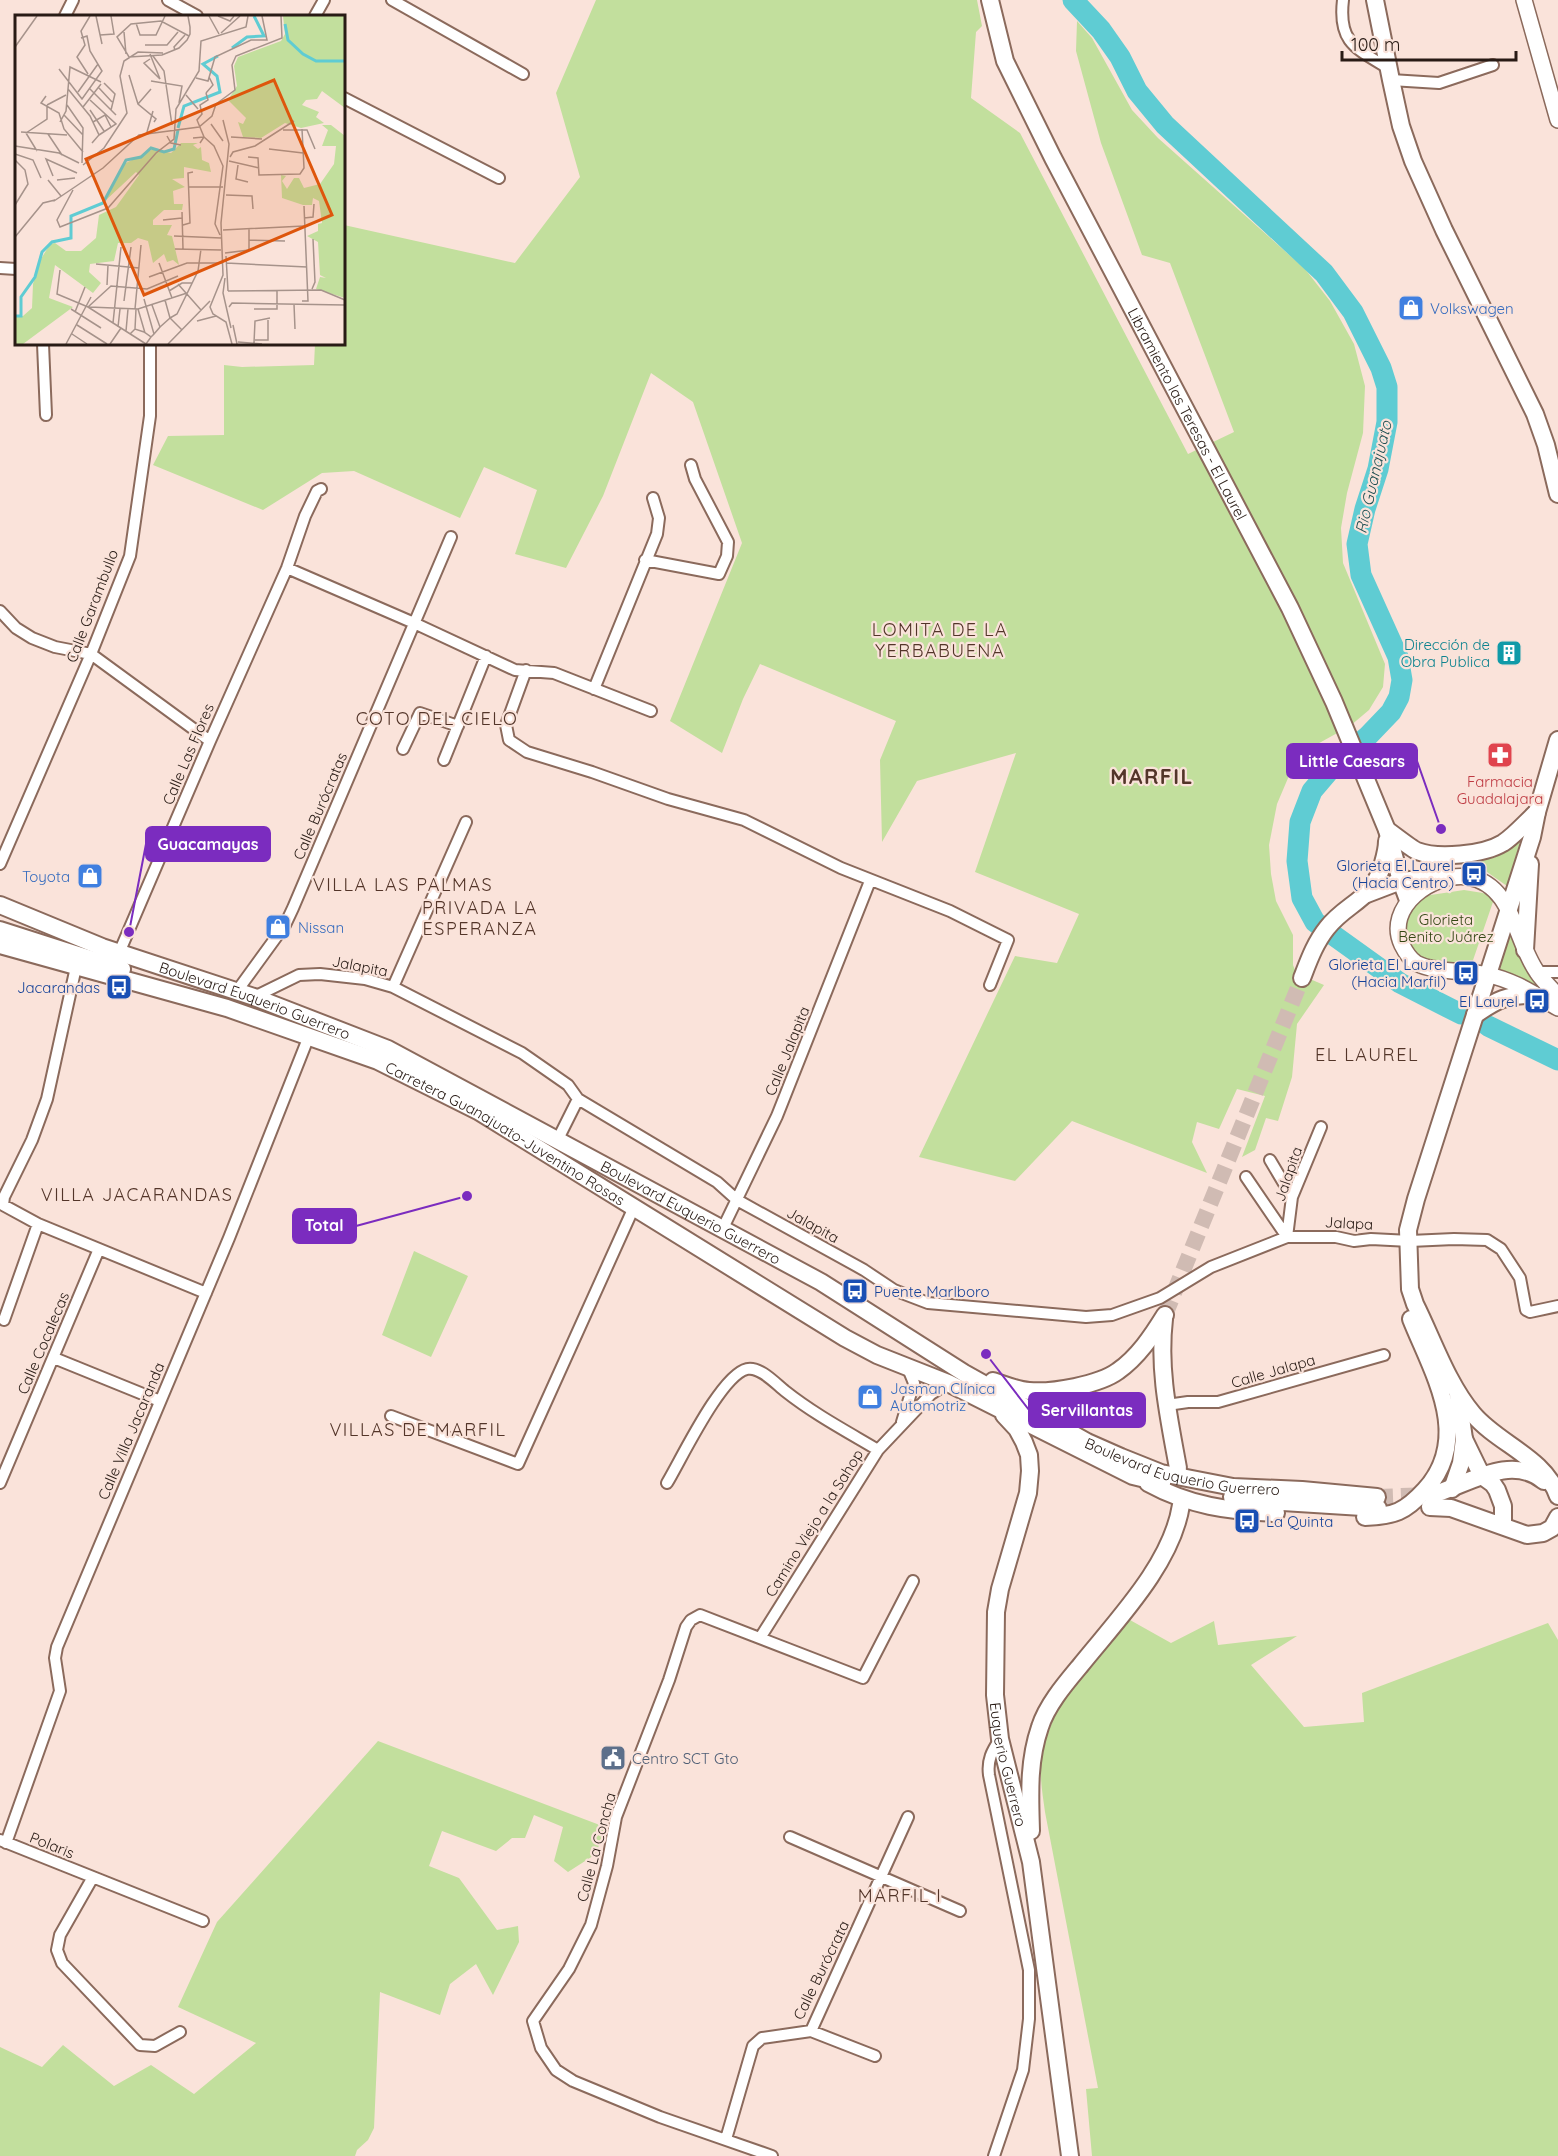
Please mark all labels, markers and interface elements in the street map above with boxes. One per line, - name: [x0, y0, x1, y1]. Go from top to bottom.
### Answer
- inset map: [15, 15, 345, 345]
- scale bar: [1342, 24, 1516, 62]
- text: 100 m: [1351, 33, 1400, 56]
- shop icon: Volkswagen: [1396, 293, 1426, 323]
- place label: Volkswagen: [1430, 299, 1514, 318]
- street label: Libramiento las Teresas - El Laurel: [1124, 304, 1251, 523]
- water label: Rio Guanajuato: [1350, 417, 1396, 535]
- street label: Calle Garambullo: [62, 547, 122, 665]
- district label: LOMITA DE LA YERBABUENA: [872, 618, 1008, 662]
- place label: Dirección de Obra Publica: [1401, 635, 1490, 671]
- building icon: Dirección de Obra Publica: [1494, 638, 1524, 668]
- street label: Calle Las Flores: [158, 700, 218, 808]
- district label: COTO DEL CIELO: [356, 707, 518, 730]
- pharmacy icon: Farmacia Guadalajara: [1485, 740, 1515, 770]
- callout: Little Caesars: [1287, 744, 1417, 778]
- street label: Calle Burócratas: [289, 749, 351, 863]
- text: Little Caesars: [1299, 751, 1405, 771]
- district label: MARFIL: [1110, 763, 1194, 789]
- place label: Farmacia Guadalajara: [1457, 772, 1543, 808]
- callout: Guacamayas: [146, 827, 270, 861]
- text: Guacamayas: [158, 834, 259, 854]
- place label: Glorieta El Laurel (Hacia Centro): [1337, 856, 1454, 892]
- bus stop icon: Glorieta El Laurel (Hacia Centro): [1459, 859, 1489, 889]
- shop icon: Toyota: [75, 861, 105, 891]
- place label: Toyota: [22, 867, 70, 886]
- district label: VILLA LAS PALMAS: [313, 873, 493, 896]
- district label: PRIVADA LA ESPERANZA: [422, 896, 538, 940]
- park label: Glorieta Benito Juárez: [1398, 910, 1494, 946]
- shop icon: Nissan: [263, 912, 293, 942]
- place label: Nissan: [298, 918, 344, 937]
- street label: Jalapita: [330, 951, 390, 981]
- place label: Glorieta El Laurel (Hacia Marfil): [1329, 955, 1446, 991]
- street label: Boulevard Euquerio Guerrero: [157, 957, 353, 1043]
- bus stop icon: Glorieta El Laurel (Hacia Marfil): [1451, 958, 1481, 988]
- bus stop icon: Jacarandas: [104, 972, 134, 1002]
- place label: Jacarandas: [17, 978, 100, 997]
- bus stop icon: El Laurel: [1522, 986, 1552, 1016]
- place label: El Laurel: [1459, 992, 1518, 1011]
- street label: Calle Jalapita: [760, 1003, 814, 1099]
- district label: EL LAUREL: [1315, 1043, 1419, 1066]
- street label: Carretera Guanajuato-Juventino Rosas: [383, 1057, 629, 1209]
- street label: Jalapita: [1270, 1144, 1306, 1204]
- street label: Boulevard Euquerio Guerrero: [598, 1156, 784, 1268]
- district label: VILLA JACARANDAS: [41, 1183, 233, 1206]
- street label: Jalapita: [784, 1203, 842, 1247]
- callout: Total: [293, 1209, 356, 1243]
- street label: Jalapa: [1324, 1212, 1374, 1234]
- text: Total: [305, 1215, 344, 1235]
- bus stop icon: Puente Marlboro: [840, 1276, 870, 1306]
- place label: Puente Marlboro: [874, 1282, 990, 1301]
- street label: Calle Cocalecas: [13, 1289, 73, 1397]
- street label: Calle Jalapa: [1229, 1350, 1317, 1392]
- street label: Calle Villa Jacaranda: [93, 1359, 169, 1503]
- place label: Jasman Clínica Automotriz: [890, 1379, 995, 1415]
- shop icon: Jasman Clínica Automotriz: [855, 1382, 885, 1412]
- callout: Servillantas: [1029, 1393, 1145, 1427]
- text: Servillantas: [1041, 1400, 1133, 1420]
- district label: VILLAS DE MARFIL: [329, 1418, 507, 1441]
- street label: Boulevard Euquerio Guerrero: [1082, 1433, 1280, 1499]
- street label: Camino Viejo a la Sahop: [761, 1446, 867, 1600]
- bus stop icon: La Quinta: [1232, 1506, 1262, 1536]
- place label: La Quinta: [1266, 1512, 1333, 1531]
- street label: Euquerio Guerrero: [986, 1701, 1031, 1829]
- public building icon: Centro SCT Gto: [598, 1743, 628, 1773]
- place label: Centro SCT Gto: [632, 1749, 739, 1768]
- street label: Calle La Concha: [572, 1790, 620, 1904]
- street label: Polaris: [27, 1827, 77, 1863]
- district label: MARFIL I: [858, 1884, 942, 1907]
- street label: Calle Burócrata: [789, 1917, 853, 2023]

